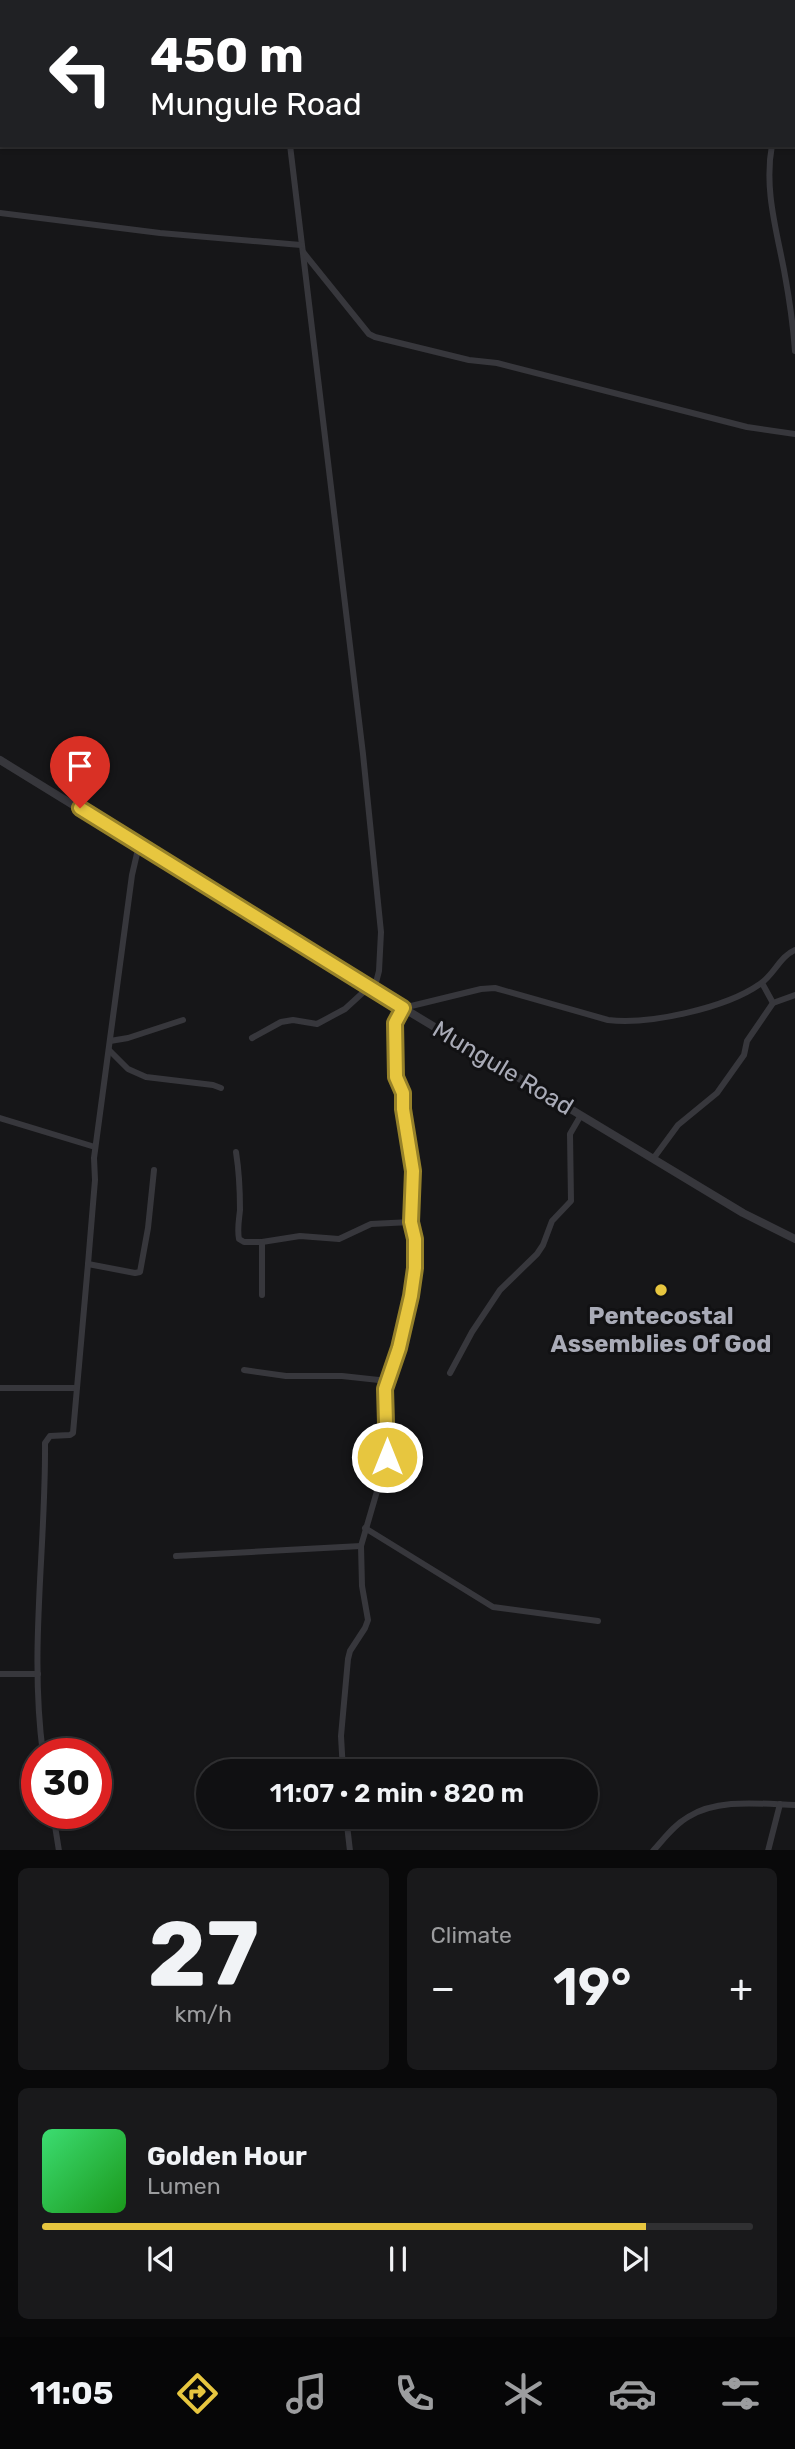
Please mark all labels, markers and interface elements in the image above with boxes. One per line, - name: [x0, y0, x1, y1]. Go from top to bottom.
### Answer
- text: 450 m: [150, 26, 304, 84]
- icon: left: [35, 28, 126, 119]
- text: Mungule Road: [150, 85, 362, 123]
- pin: [50, 736, 110, 808]
- icon: arrive: [61, 747, 99, 785]
- street label: Mungule Road: [428, 1015, 578, 1121]
- marker: Pentecostal Assemblies Of God: [653, 1282, 669, 1298]
- place label: Pentecostal Assemblies Of God: [551, 1302, 771, 1358]
- position arrow: [350, 1420, 424, 1494]
- speed limit sign: 30: [21, 1738, 112, 1829]
- text: 11:07 · 2 min · 820 m: [270, 1778, 524, 1809]
- text: 27: [148, 1900, 259, 2008]
- text: Climate: [431, 1921, 512, 1949]
- text: 19°: [553, 1956, 632, 2018]
- text: −: [431, 1965, 455, 2011]
- text: +: [729, 1965, 753, 2011]
- text: km/h: [175, 2000, 232, 2028]
- text: Golden Hour: [147, 2141, 307, 2172]
- text: Lumen: [147, 2172, 221, 2200]
- icon: previous: [142, 2240, 180, 2278]
- icon: pause: [379, 2240, 417, 2278]
- icon: next: [616, 2240, 654, 2278]
- icon: directions: [173, 2369, 222, 2418]
- icon: music: [282, 2369, 331, 2418]
- icon: phone: [390, 2369, 439, 2418]
- icon: climate: [499, 2369, 548, 2418]
- icon: car: [608, 2369, 657, 2418]
- icon: filters: [716, 2369, 765, 2418]
- text: 11:05: [30, 2374, 113, 2412]

